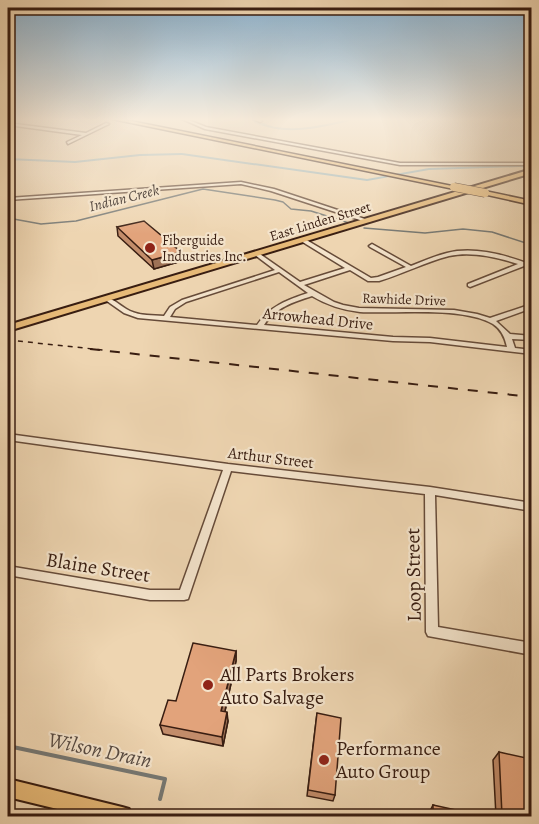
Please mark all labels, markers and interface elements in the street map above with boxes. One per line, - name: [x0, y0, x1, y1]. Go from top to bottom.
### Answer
- water label: Indian Creek: [87, 180, 161, 216]
- street label: East Linden Street: [267, 197, 373, 246]
- place label: Fiberguide Industries Inc.: [162, 231, 246, 266]
- marker: Fiberguide Industries Inc.: [143, 241, 157, 255]
- street label: Rawhide Drive: [362, 289, 446, 310]
- street label: Arrowhead Drive: [261, 302, 374, 336]
- street label: Arthur Street: [226, 442, 315, 474]
- street label: Loop Street: [399, 527, 428, 622]
- street label: Blaine Street: [44, 546, 152, 589]
- place label: All Parts Brokers Auto Salvage: [219, 661, 355, 711]
- marker: All Parts Brokers Auto Salvage: [201, 678, 215, 692]
- water label: Wilson Drain: [46, 725, 154, 775]
- place label: Performance Auto Group: [335, 735, 441, 785]
- marker: Performance Auto Group: [317, 753, 331, 767]

